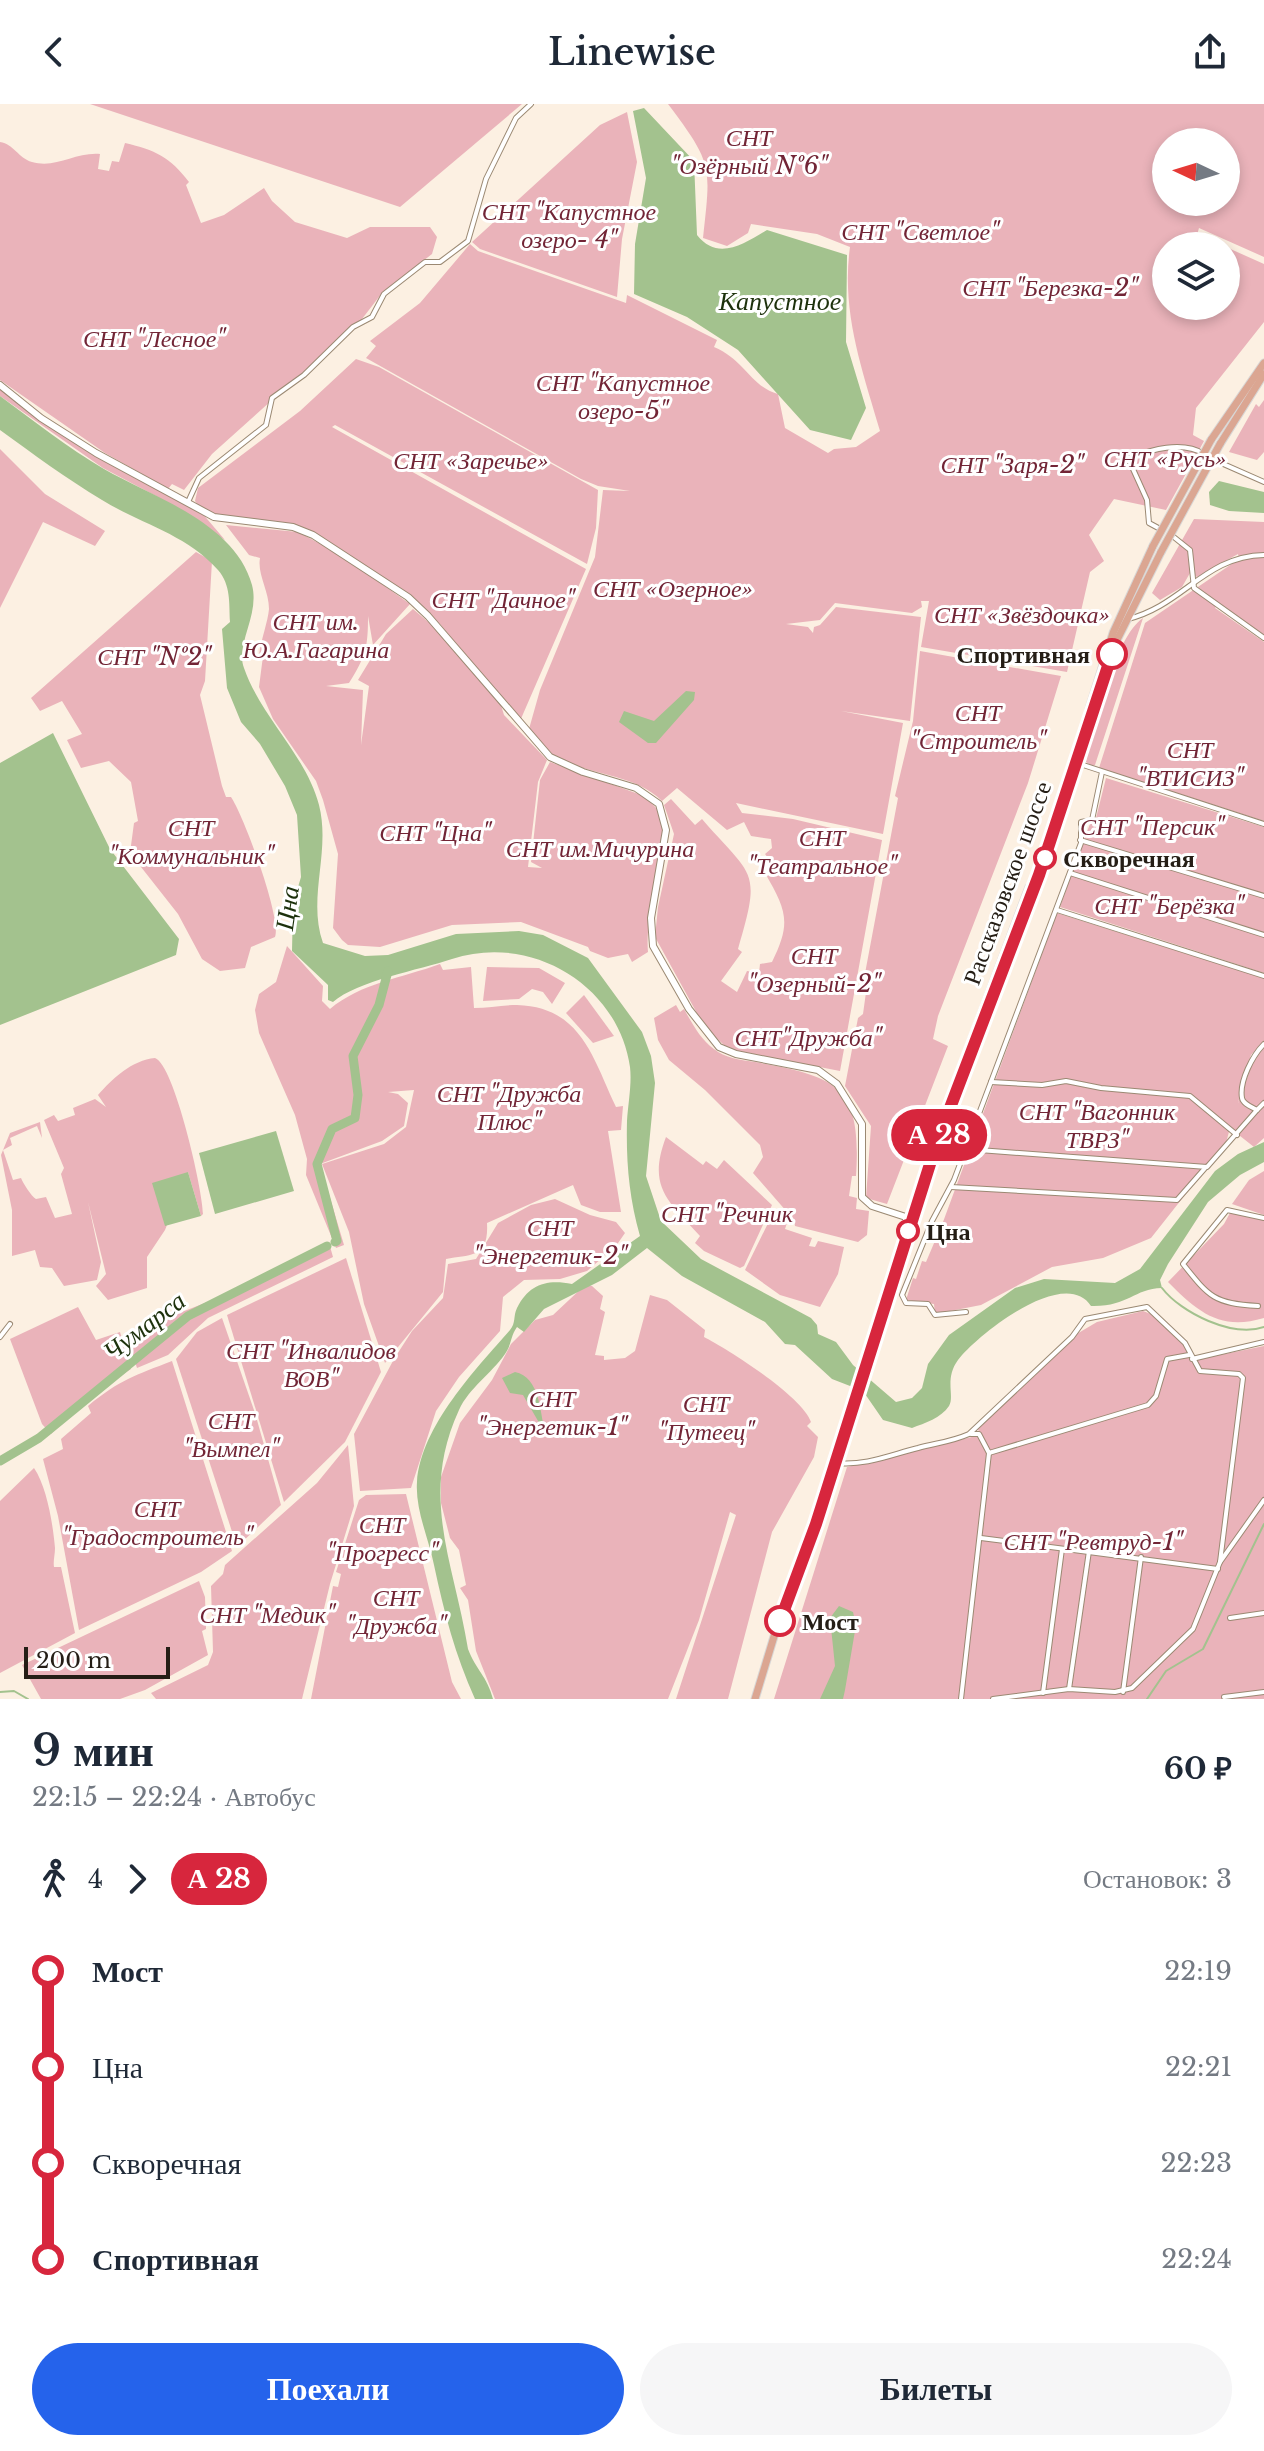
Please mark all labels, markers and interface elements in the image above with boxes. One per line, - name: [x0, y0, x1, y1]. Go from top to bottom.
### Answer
- icon: back: [32, 30, 76, 74]
- text: Linewise: [548, 30, 716, 75]
- icon: share: [1188, 30, 1232, 74]
- park label: СНТ "Озёрный №6": [671, 123, 830, 180]
- north arrow: [1152, 128, 1240, 216]
- map controls: [1152, 128, 1240, 320]
- park label: СНТ "Капустное озеро- 4": [482, 197, 657, 254]
- park label: СНТ "Светлое": [841, 217, 1001, 246]
- button: layers: [1152, 232, 1240, 320]
- park label: СНТ "Березка-2": [962, 273, 1140, 302]
- water label: Капустное: [718, 285, 841, 317]
- park label: СНТ "Лесное": [83, 324, 227, 353]
- park label: СНТ "Капустное озеро-5": [536, 368, 711, 425]
- park label: СНТ «Русь»: [1103, 444, 1227, 473]
- park label: СНТ «Заречье»: [393, 446, 549, 475]
- park label: СНТ "Заря-2": [941, 450, 1086, 479]
- park label: СНТ «Озерное»: [593, 574, 753, 603]
- park label: СНТ "Дачное": [432, 585, 577, 614]
- park label: СНТ «Звёздочка»: [934, 600, 1110, 629]
- park label: СНТ им. Ю.А.Гагарина: [242, 607, 389, 664]
- marker: Спортивная: [1097, 639, 1127, 669]
- place label: Спортивная: [956, 640, 1090, 669]
- park label: СНТ "№2": [97, 642, 213, 671]
- park label: СНТ "Строитель": [910, 698, 1048, 755]
- park label: СНТ "ВТИСИЗ": [1137, 735, 1246, 792]
- street label: Рассказовское шоссе: [957, 777, 1057, 989]
- park label: СНТ "Персик": [1080, 812, 1226, 841]
- park label: СНТ "Коммунальник": [108, 813, 276, 870]
- park label: СНТ "Цна": [379, 818, 493, 847]
- park label: СНТ "Театральное": [747, 823, 899, 880]
- park label: СНТ им.Мичурина: [506, 834, 694, 863]
- place label: Скворечная: [1063, 844, 1195, 873]
- marker: Скворечная: [1034, 847, 1056, 869]
- water label: Цна: [268, 884, 306, 933]
- park label: СНТ "Берёзка": [1094, 891, 1246, 920]
- park label: СНТ "Озерный-2": [748, 941, 883, 998]
- park label: СНТ"Дружба": [734, 1023, 884, 1052]
- park label: СНТ "Дружба Плюс": [437, 1079, 581, 1136]
- park label: СНТ "Вагонник ТВРЗ": [1019, 1097, 1176, 1154]
- line badge: А 28: [883, 1109, 995, 1161]
- text: А 28: [907, 1117, 971, 1152]
- park label: СНТ "Речник: [661, 1199, 794, 1228]
- park label: СНТ "Энергетик-2": [473, 1213, 629, 1270]
- place label: Цна: [926, 1217, 971, 1246]
- marker: Цна: [897, 1220, 919, 1242]
- water label: Чумарса: [96, 1285, 192, 1367]
- park label: СНТ "Инвалидов ВОВ": [226, 1336, 396, 1393]
- park label: СНТ "Энергетик-1": [477, 1384, 629, 1441]
- park label: СНТ "Путеец": [658, 1389, 756, 1446]
- park label: СНТ "Вымпел": [183, 1406, 281, 1463]
- park label: СНТ "Градостроитель": [61, 1494, 255, 1551]
- park label: СНТ "Прогресс": [326, 1510, 440, 1567]
- park label: СНТ "Ревтруд-1": [1004, 1527, 1185, 1556]
- park label: СНТ "Дружба": [346, 1583, 449, 1640]
- park label: СНТ "Медик": [199, 1600, 337, 1629]
- marker: Мост: [765, 1606, 795, 1636]
- place label: Мост: [802, 1607, 859, 1636]
- scale bar: [24, 1643, 170, 1679]
- text: 200 m: [36, 1647, 111, 1674]
- text: 9 мин: [32, 1723, 154, 1778]
- text: 60 ₽: [1164, 1750, 1232, 1787]
- text: 22:15 – 22:24 · Автобус: [32, 1781, 316, 1813]
- icon: walk: [32, 1857, 76, 1901]
- icon: forward: [115, 1857, 159, 1901]
- text: А 28: [187, 1861, 251, 1896]
- text: 4: [88, 1863, 103, 1895]
- text: Остановок: 3: [1083, 1863, 1232, 1895]
- text: Мост: [92, 1953, 163, 1990]
- text: 22:19: [1164, 1955, 1232, 1987]
- text: Цна: [92, 2049, 143, 2086]
- text: 22:21: [1165, 2051, 1232, 2083]
- text: Скворечная: [92, 2145, 241, 2182]
- text: 22:23: [1161, 2147, 1232, 2179]
- text: Спортивная: [92, 2241, 259, 2278]
- text: 22:24: [1161, 2243, 1232, 2275]
- button: Поехали: [32, 2343, 624, 2435]
- button: Билеты: [640, 2343, 1232, 2435]

